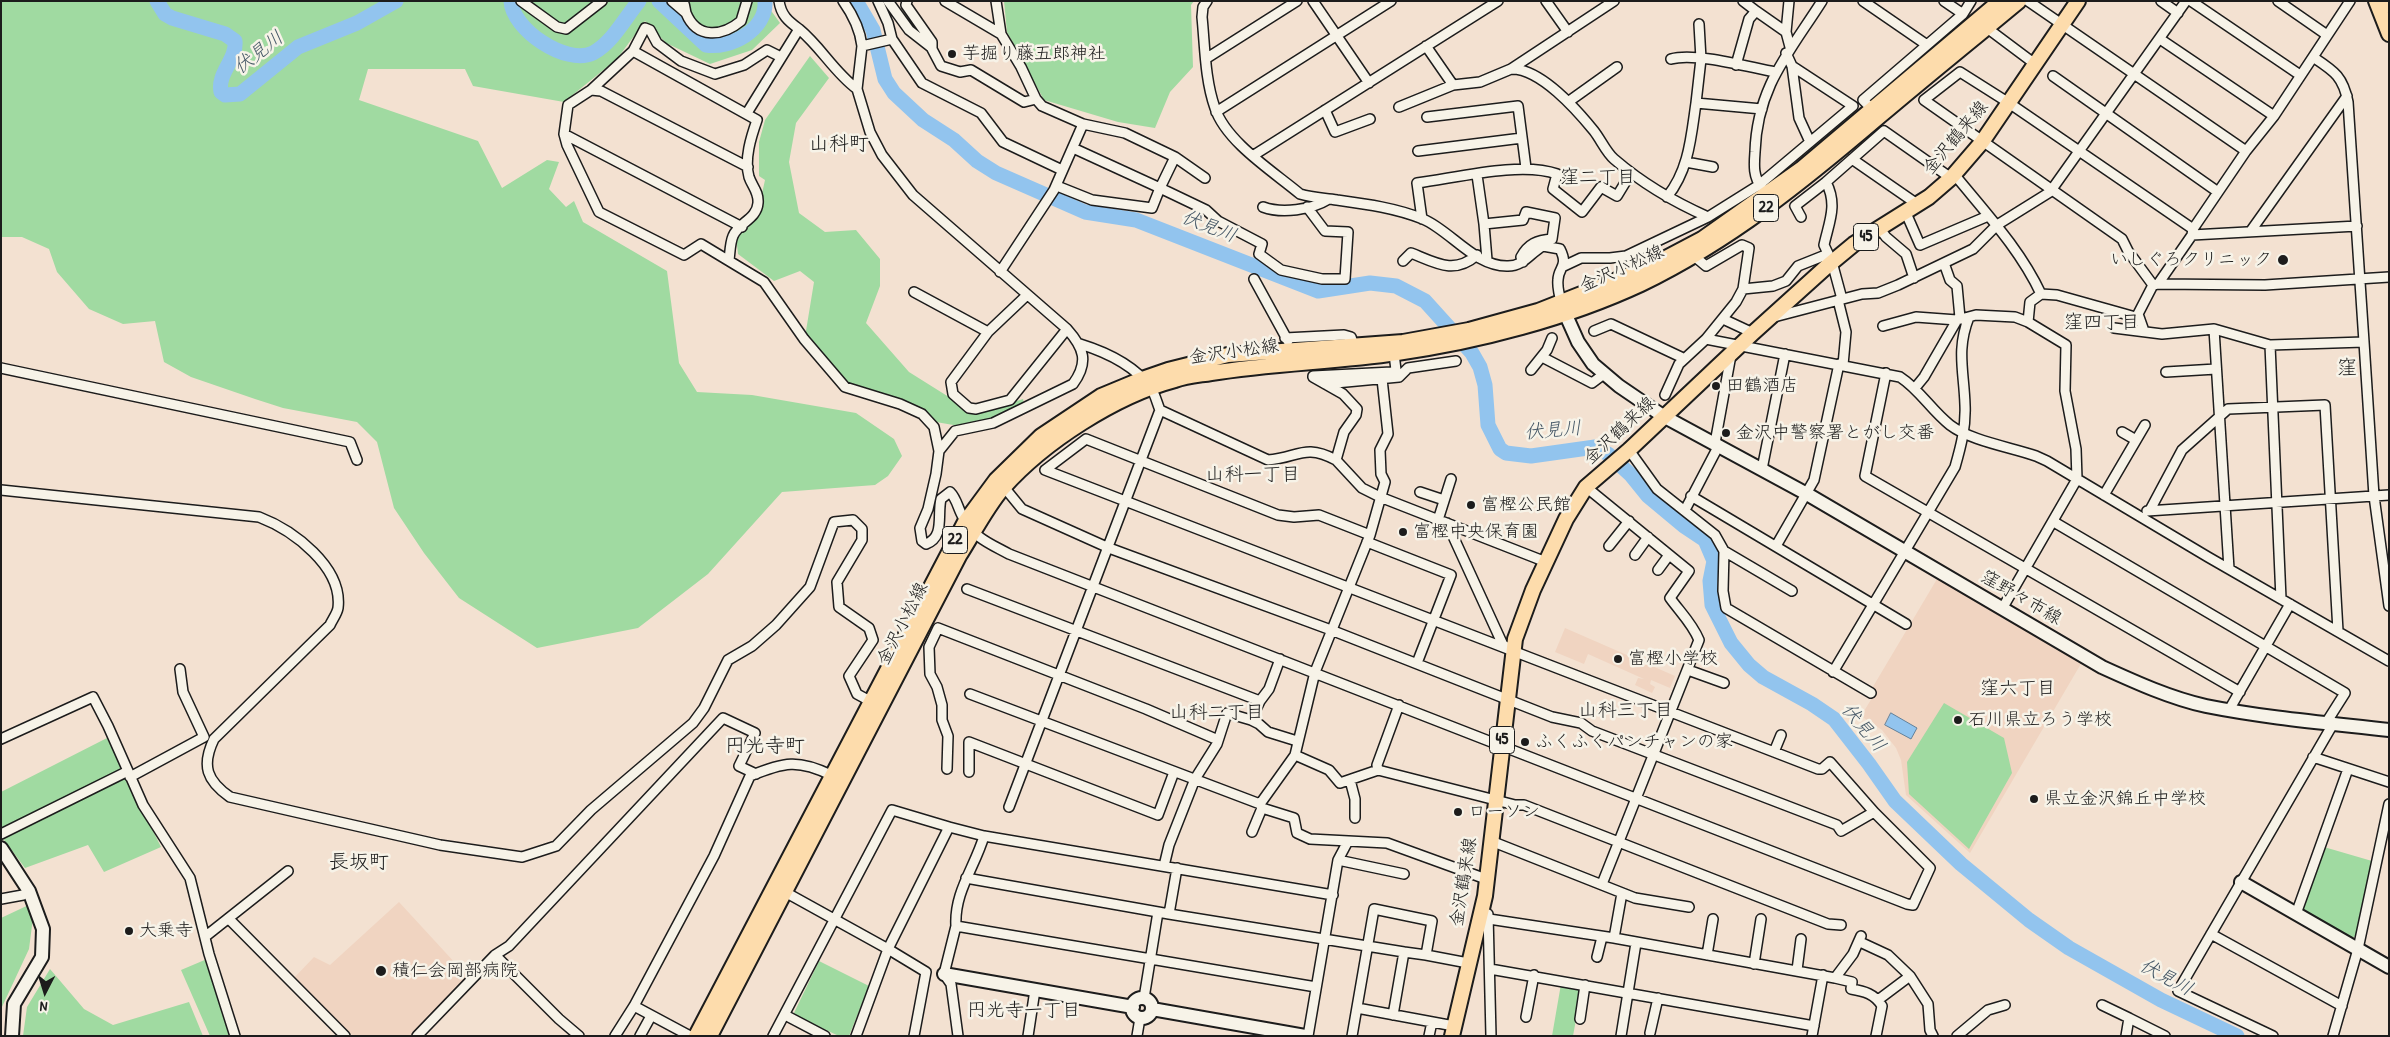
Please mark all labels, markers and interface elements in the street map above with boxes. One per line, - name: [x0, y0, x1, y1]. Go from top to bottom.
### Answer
- water label: 伏見川: [230, 26, 288, 80]
- place label: 芋掘り藤五郎神社: [962, 43, 1106, 65]
- marker: 芋掘り藤五郎神社: [946, 48, 958, 60]
- street label: 金沢鶴来線: [1919, 97, 1993, 179]
- district label: 山科町: [809, 133, 869, 157]
- district label: 窪二丁目: [1560, 167, 1636, 189]
- road number: 22: [1754, 194, 1778, 222]
- water label: 伏見川: [1178, 206, 1240, 248]
- road number: 45: [1854, 223, 1878, 250]
- street label: 金沢小松線: [1576, 241, 1668, 297]
- place label: いしぐろクリニック: [2110, 249, 2272, 271]
- marker: いしぐろクリニック: [2276, 253, 2290, 267]
- district label: 窪四丁目: [2064, 312, 2140, 334]
- street label: 金沢小松線: [1188, 335, 1280, 369]
- district label: 窪: [2337, 357, 2357, 381]
- place label: 田鶴酒店: [1726, 375, 1798, 397]
- marker: 田鶴酒店: [1710, 380, 1722, 392]
- street label: 金沢鶴来線: [1580, 392, 1660, 470]
- water label: 伏見川: [1524, 417, 1582, 445]
- place label: 金沢中警察署とがし交番: [1736, 422, 1934, 444]
- marker: 金沢中警察署とがし交番: [1720, 427, 1732, 439]
- district label: 山科一丁目: [1206, 464, 1300, 486]
- place label: 富樫公民館: [1481, 494, 1571, 516]
- marker: 富樫公民館: [1465, 499, 1477, 511]
- place label: 富樫中央保育園: [1413, 521, 1539, 543]
- road number: 22: [942, 526, 968, 554]
- marker: 富樫中央保育園: [1397, 526, 1409, 538]
- street label: 窪野々市線: [1977, 566, 2065, 630]
- street label: 金沢小松線: [873, 579, 933, 669]
- place label: 富樫小学校: [1628, 648, 1718, 670]
- marker: 富樫小学校: [1612, 653, 1624, 665]
- district label: 窪六丁目: [1980, 678, 2056, 700]
- water label: 伏見川: [1836, 699, 1890, 757]
- district label: 山科三丁目: [1579, 700, 1673, 722]
- district label: 山科二丁目: [1170, 702, 1264, 724]
- place label: 石川県立ろう学校: [1968, 709, 2112, 731]
- marker: 石川県立ろう学校: [1952, 714, 1964, 726]
- road number: 45: [1490, 726, 1514, 754]
- place label: ふくふくパンチャンの家: [1535, 731, 1733, 753]
- district label: 円光寺町: [725, 735, 805, 759]
- marker: ふくふくパンチャンの家: [1519, 736, 1531, 748]
- place label: 県立金沢錦丘中学校: [2044, 788, 2206, 810]
- marker: 県立金沢錦丘中学校: [2028, 793, 2040, 805]
- place label: ローソン: [1468, 801, 1540, 823]
- marker: ローソン: [1452, 806, 1464, 818]
- street label: 金沢鶴来線: [1446, 836, 1482, 928]
- district label: 長坂町: [329, 851, 389, 875]
- place label: 大乗寺: [139, 920, 193, 942]
- marker: 大乗寺: [123, 925, 135, 937]
- water label: 伏見川: [2135, 955, 2197, 1001]
- place label: 積仁会岡部病院: [392, 960, 518, 982]
- marker: 積仁会岡部病院: [374, 964, 388, 978]
- north arrow: [20, 967, 70, 1017]
- text: N: [39, 998, 48, 1017]
- district label: 円光寺一丁目: [967, 1000, 1081, 1022]

